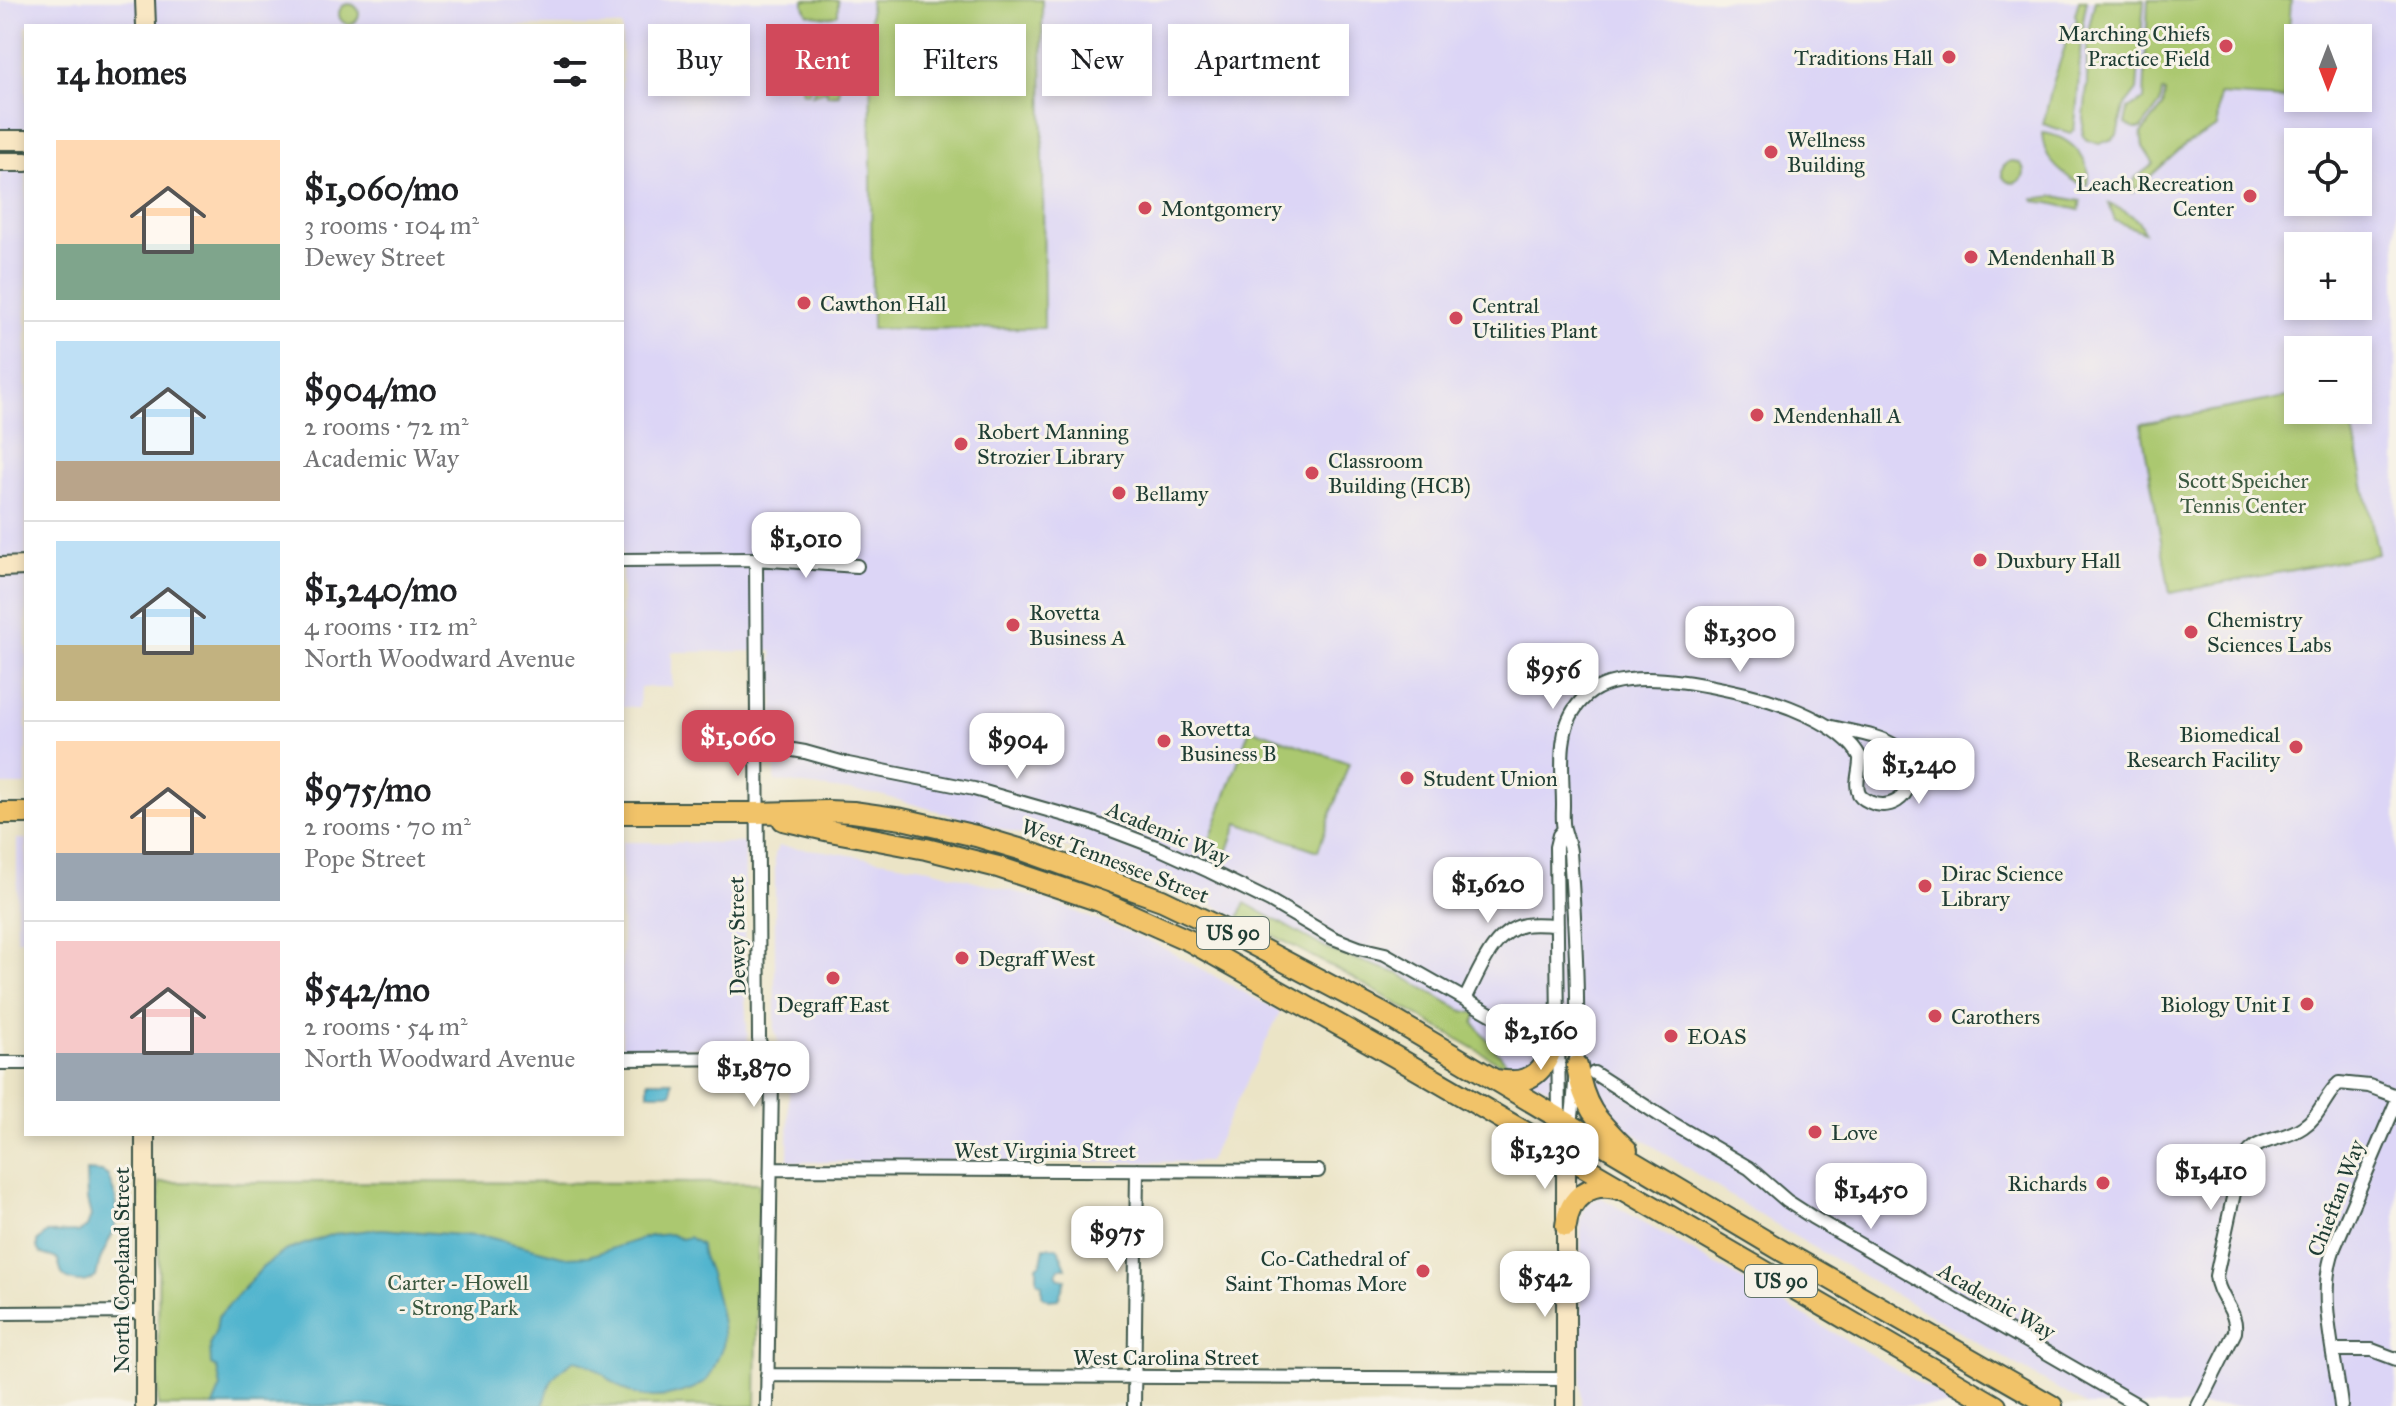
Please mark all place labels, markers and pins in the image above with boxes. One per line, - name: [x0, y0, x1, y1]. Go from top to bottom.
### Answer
- place label: Marching Chiefs Practice Field: [2058, 20, 2210, 72]
- marker: Marching Chiefs Practice Field: [2217, 37, 2235, 55]
- place label: Traditions Hall: [1794, 44, 1933, 71]
- marker: Traditions Hall: [1940, 48, 1958, 66]
- place label: Wellness Building: [1787, 126, 1865, 178]
- marker: Wellness Building: [1762, 143, 1780, 161]
- place label: Leach Recreation Center: [2076, 170, 2235, 222]
- marker: Leach Recreation Center: [2241, 187, 2259, 205]
- place label: Montgomery: [1161, 195, 1283, 222]
- marker: Montgomery: [1136, 199, 1154, 217]
- place label: Mendenhall B: [1987, 244, 2115, 271]
- marker: Mendenhall B: [1962, 248, 1980, 266]
- place label: Cawthon Hall: [820, 290, 947, 317]
- place label: Central Utilities Plant: [1472, 292, 1598, 344]
- marker: Cawthon Hall: [795, 294, 813, 312]
- marker: Central Utilities Plant: [1447, 309, 1465, 327]
- place label: Mendenhall A: [1773, 402, 1902, 429]
- marker: Mendenhall A: [1748, 406, 1766, 424]
- place label: Robert Manning Strozier Library: [977, 418, 1129, 470]
- marker: Robert Manning Strozier Library: [952, 435, 970, 453]
- place label: Classroom Building (HCB): [1328, 447, 1471, 499]
- marker: Classroom Building (HCB): [1303, 464, 1321, 482]
- place label: Bellamy: [1135, 480, 1209, 507]
- marker: Bellamy: [1110, 484, 1128, 502]
- pin: $1,010: [741, 512, 871, 580]
- place label: Duxbury Hall: [1996, 547, 2121, 574]
- marker: Duxbury Hall: [1971, 551, 1989, 569]
- place label: Rovetta Business A: [1029, 599, 1126, 651]
- pin: $1,300: [1675, 606, 1805, 674]
- place label: Chemistry Sciences Labs: [2207, 606, 2331, 658]
- marker: Rovetta Business A: [1004, 616, 1022, 634]
- marker: Chemistry Sciences Labs: [2182, 623, 2200, 641]
- pin: $956: [1506, 643, 1600, 711]
- pin: $1,060: [673, 710, 803, 778]
- pin: $904: [970, 713, 1064, 781]
- place label: Rovetta Business B: [1180, 715, 1277, 767]
- place label: Biomedical Research Facility: [2126, 721, 2281, 773]
- marker: Rovetta Business B: [1155, 732, 1173, 750]
- pin: $1,240: [1854, 738, 1984, 806]
- marker: Biomedical Research Facility: [2287, 738, 2305, 756]
- place label: Student Union: [1423, 765, 1558, 792]
- marker: Student Union: [1398, 769, 1416, 787]
- pin: $1,620: [1423, 857, 1553, 925]
- place label: Dirac Science Library: [1941, 860, 2063, 912]
- marker: Dirac Science Library: [1916, 877, 1934, 895]
- place label: Degraff West: [978, 945, 1095, 972]
- marker: Degraff West: [953, 949, 971, 967]
- marker: Degraff East: [824, 969, 842, 987]
- place label: Degraff East: [776, 991, 890, 1018]
- place label: Biology Unit I: [2160, 991, 2291, 1018]
- marker: Biology Unit I: [2298, 995, 2316, 1013]
- place label: Carothers: [1951, 1003, 2040, 1030]
- pin: $2,160: [1476, 1004, 1606, 1072]
- marker: Carothers: [1926, 1007, 1944, 1025]
- place label: EOAS: [1687, 1023, 1747, 1050]
- marker: EOAS: [1662, 1027, 1680, 1045]
- pin: $1,870: [689, 1041, 819, 1109]
- place label: Love: [1831, 1119, 1878, 1146]
- pin: $1,230: [1480, 1123, 1610, 1191]
- marker: Love: [1806, 1123, 1824, 1141]
- pin: $1,410: [2146, 1144, 2276, 1212]
- pin: $1,450: [1806, 1163, 1936, 1231]
- place label: Richards: [2008, 1170, 2087, 1197]
- marker: Richards: [2094, 1174, 2112, 1192]
- pin: $975: [1070, 1206, 1164, 1274]
- place label: Co-Cathedral of Saint Thomas More: [1225, 1245, 1411, 1297]
- pin: $542: [1498, 1251, 1592, 1319]
- marker: Co-Cathedral of Saint Thomas More: [1414, 1262, 1432, 1280]

